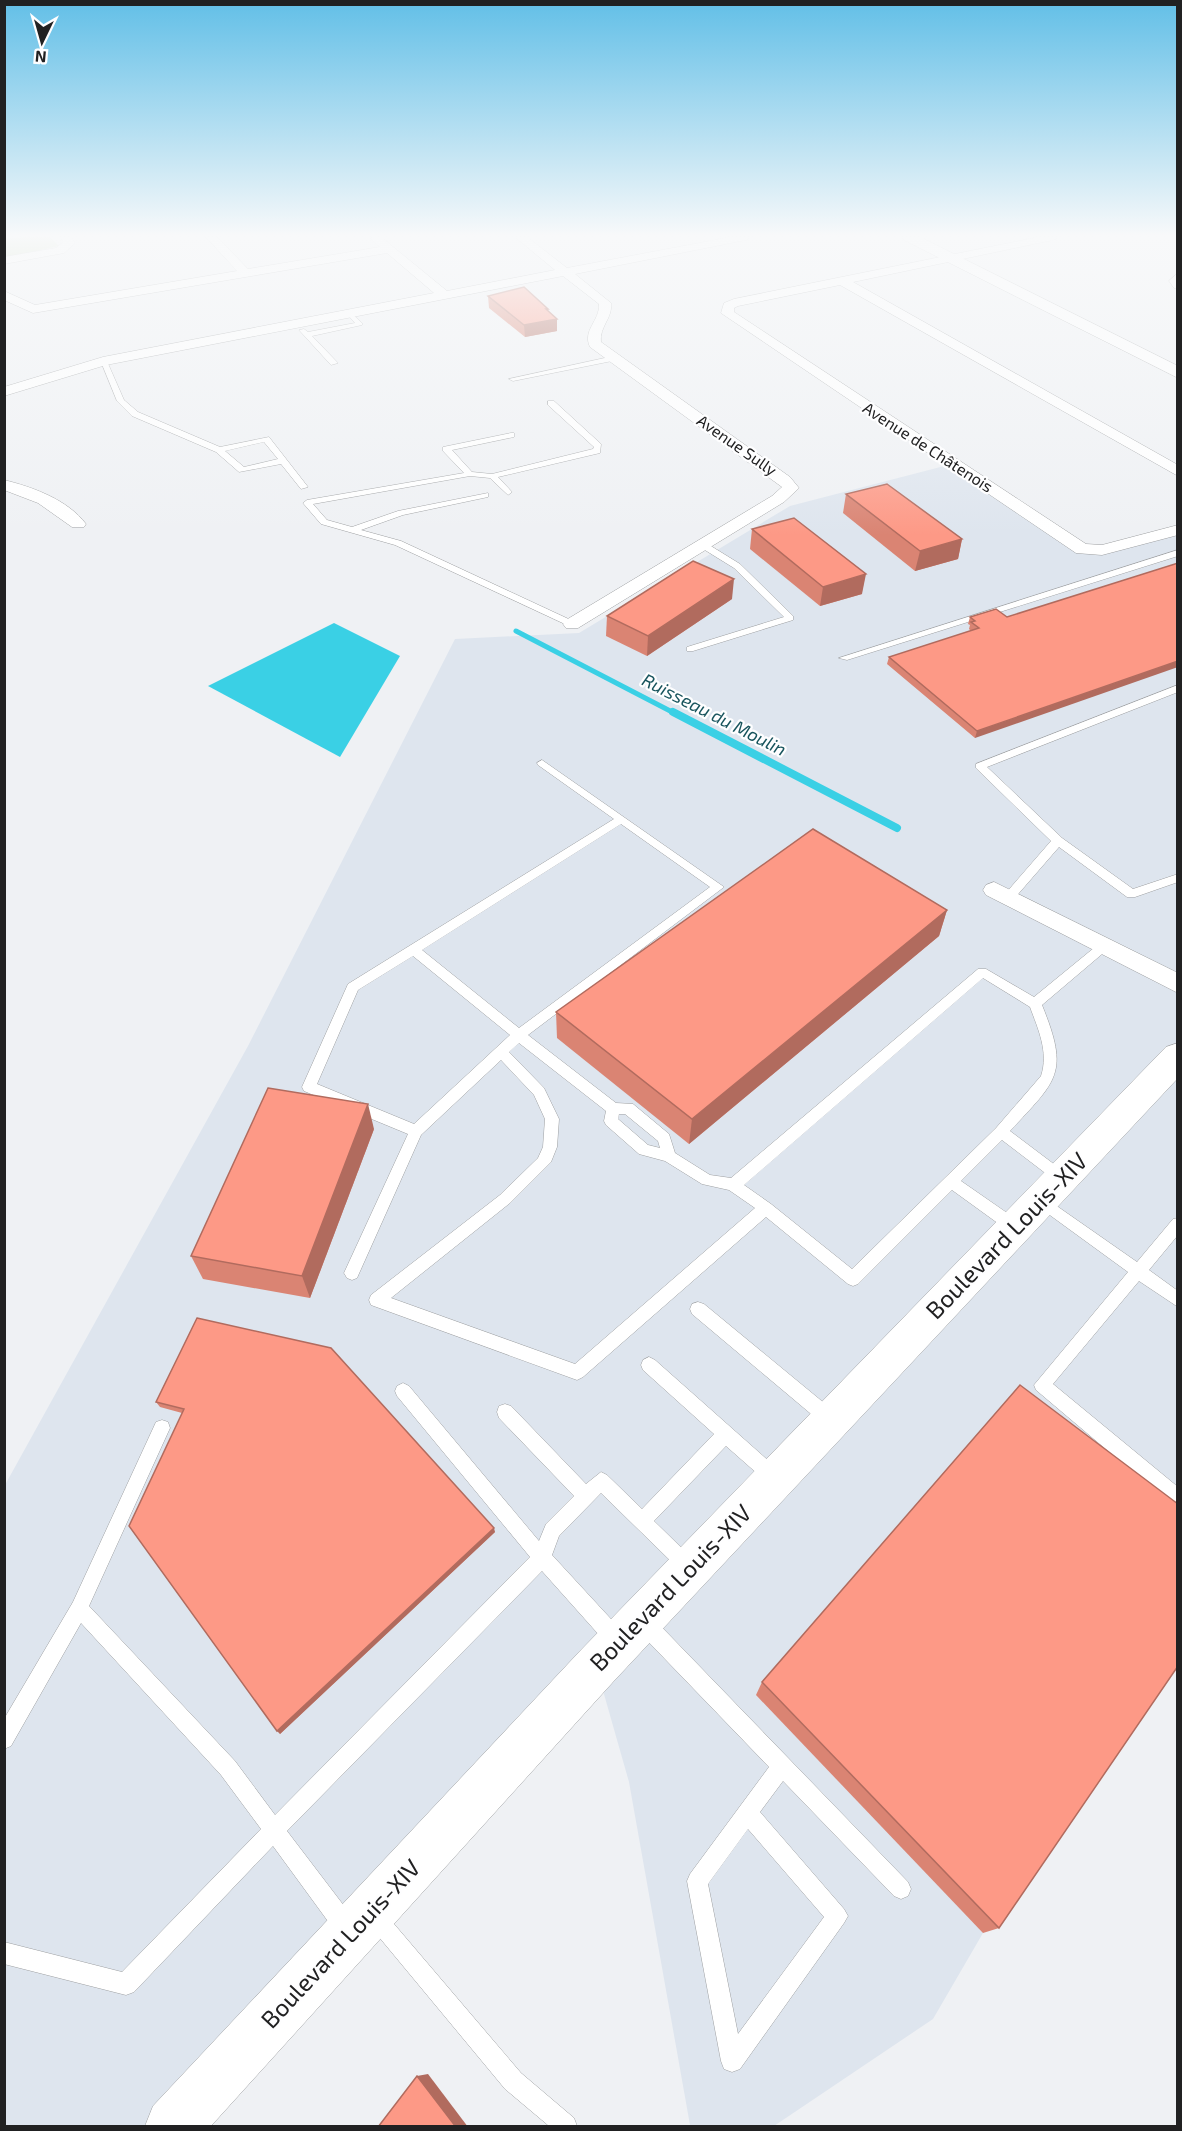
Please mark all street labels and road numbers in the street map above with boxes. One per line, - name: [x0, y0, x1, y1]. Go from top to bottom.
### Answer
- street label: Avenue de Châtenois: [860, 398, 997, 496]
- street label: Avenue Sully: [694, 410, 781, 479]
- street label: Boulevard Louis-XIV: [919, 1145, 1093, 1324]
- street label: Boulevard Louis-XIV: [583, 1497, 757, 1676]
- street label: Boulevard Louis-XIV: [254, 1852, 426, 2033]

